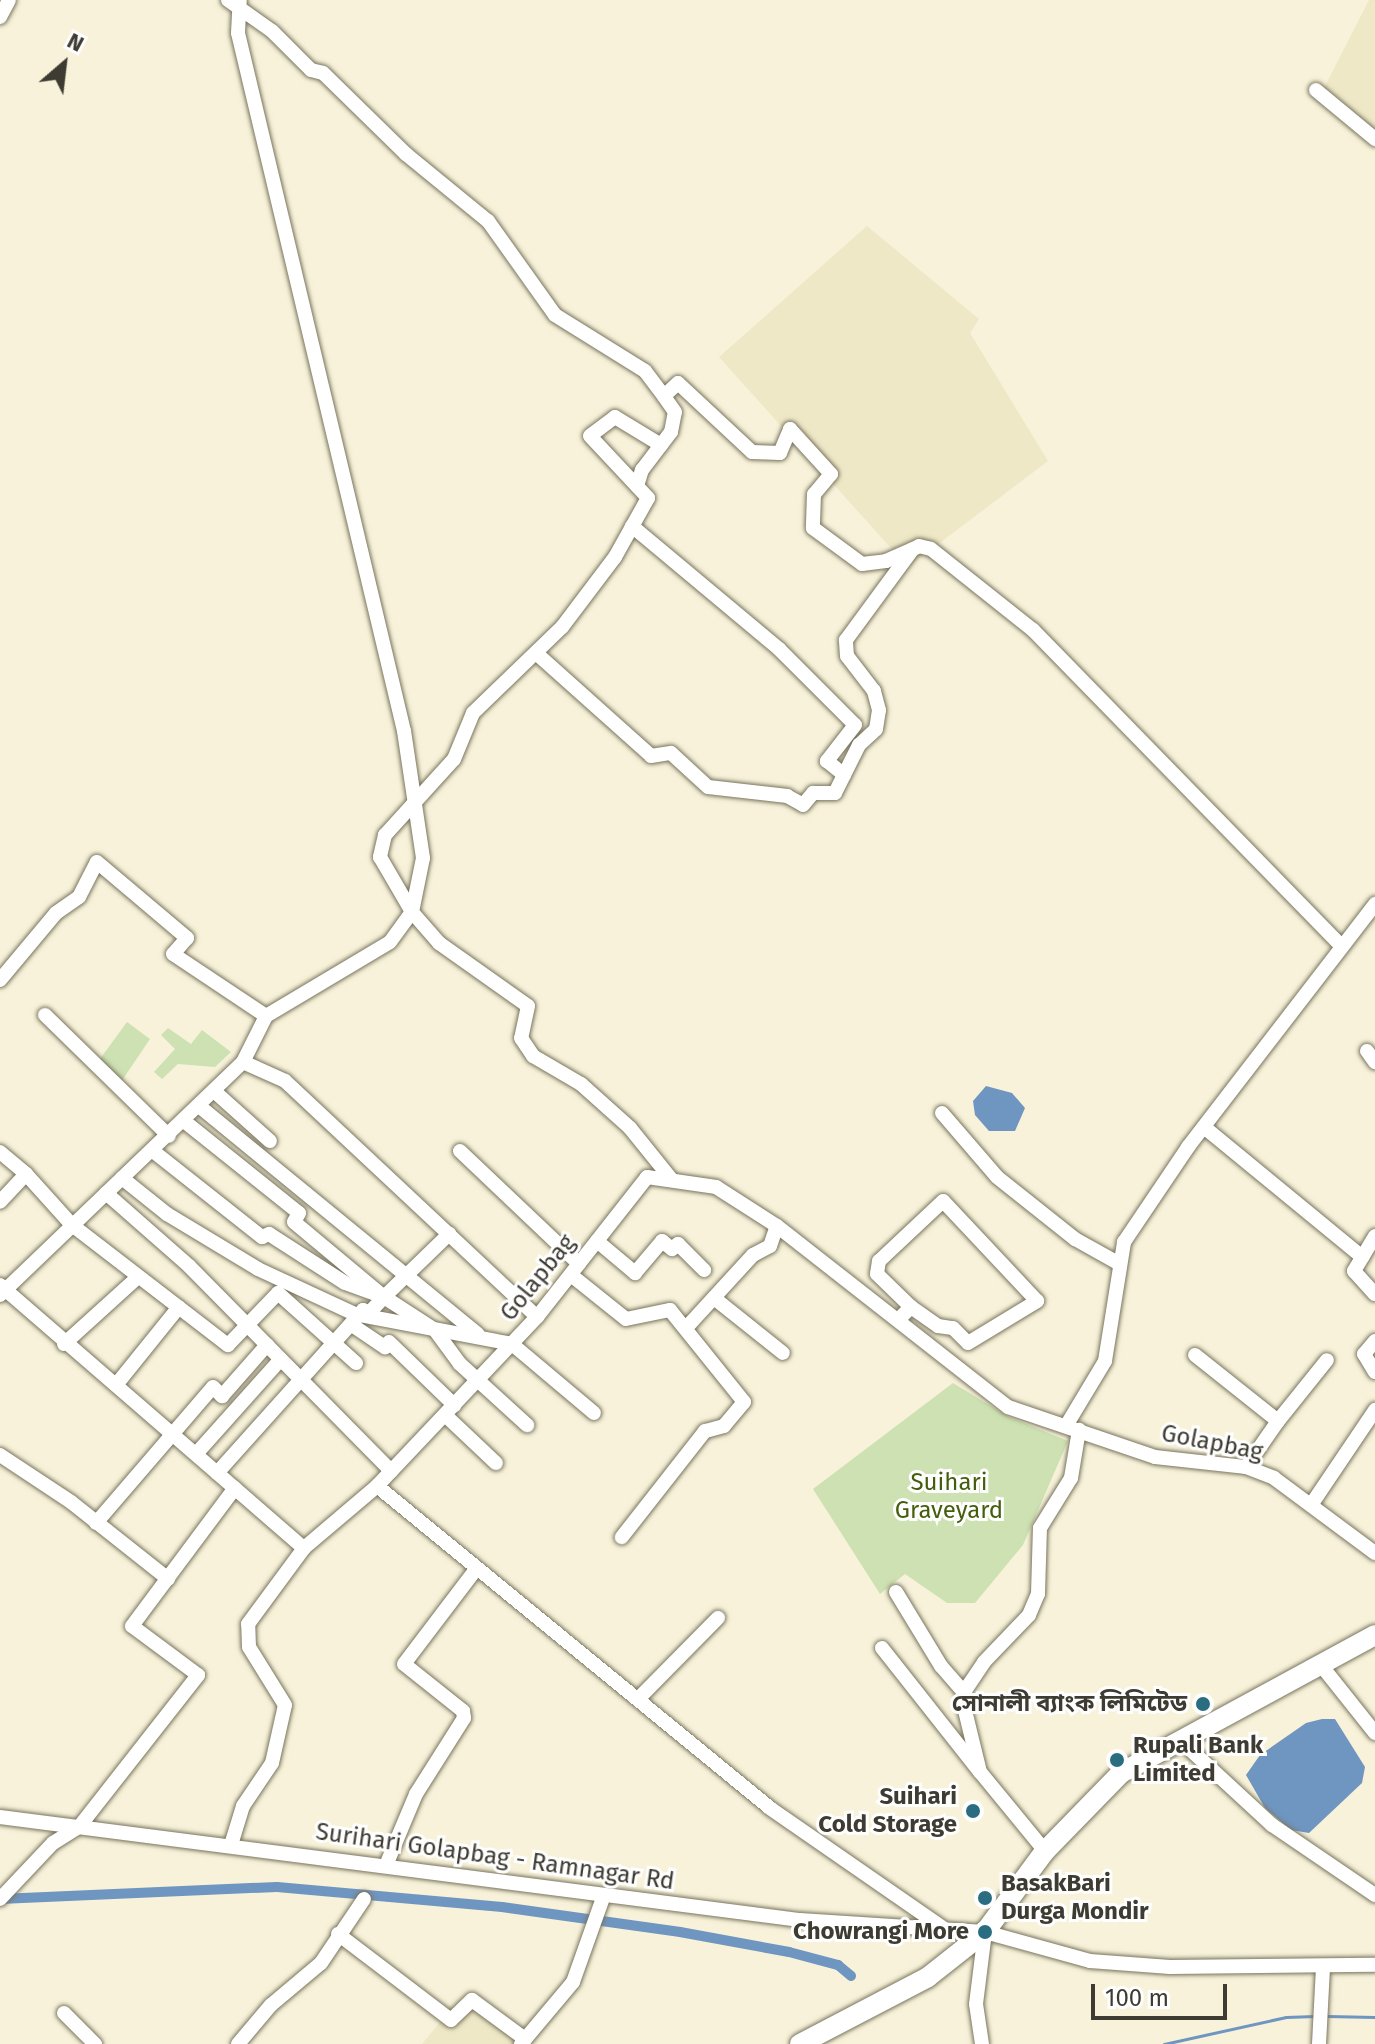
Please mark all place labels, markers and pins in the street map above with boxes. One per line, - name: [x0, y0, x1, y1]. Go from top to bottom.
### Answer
- place label: সোনালী ব্যাংক লিমিটেড: [952, 1690, 1187, 1718]
- marker: সোনালী ব্যাংক লিমিটেড: [1194, 1695, 1212, 1713]
- place label: Rupali Bank Limited: [1133, 1732, 1263, 1788]
- marker: Rupali Bank Limited: [1108, 1751, 1126, 1769]
- place label: Suihari Cold Storage: [818, 1783, 957, 1839]
- marker: Suihari Cold Storage: [964, 1802, 982, 1820]
- place label: BasakBari Durga Mondir: [1001, 1870, 1149, 1926]
- marker: BasakBari Durga Mondir: [976, 1889, 994, 1907]
- place label: Chowrangi More: [793, 1918, 969, 1946]
- marker: Chowrangi More: [976, 1923, 994, 1941]

